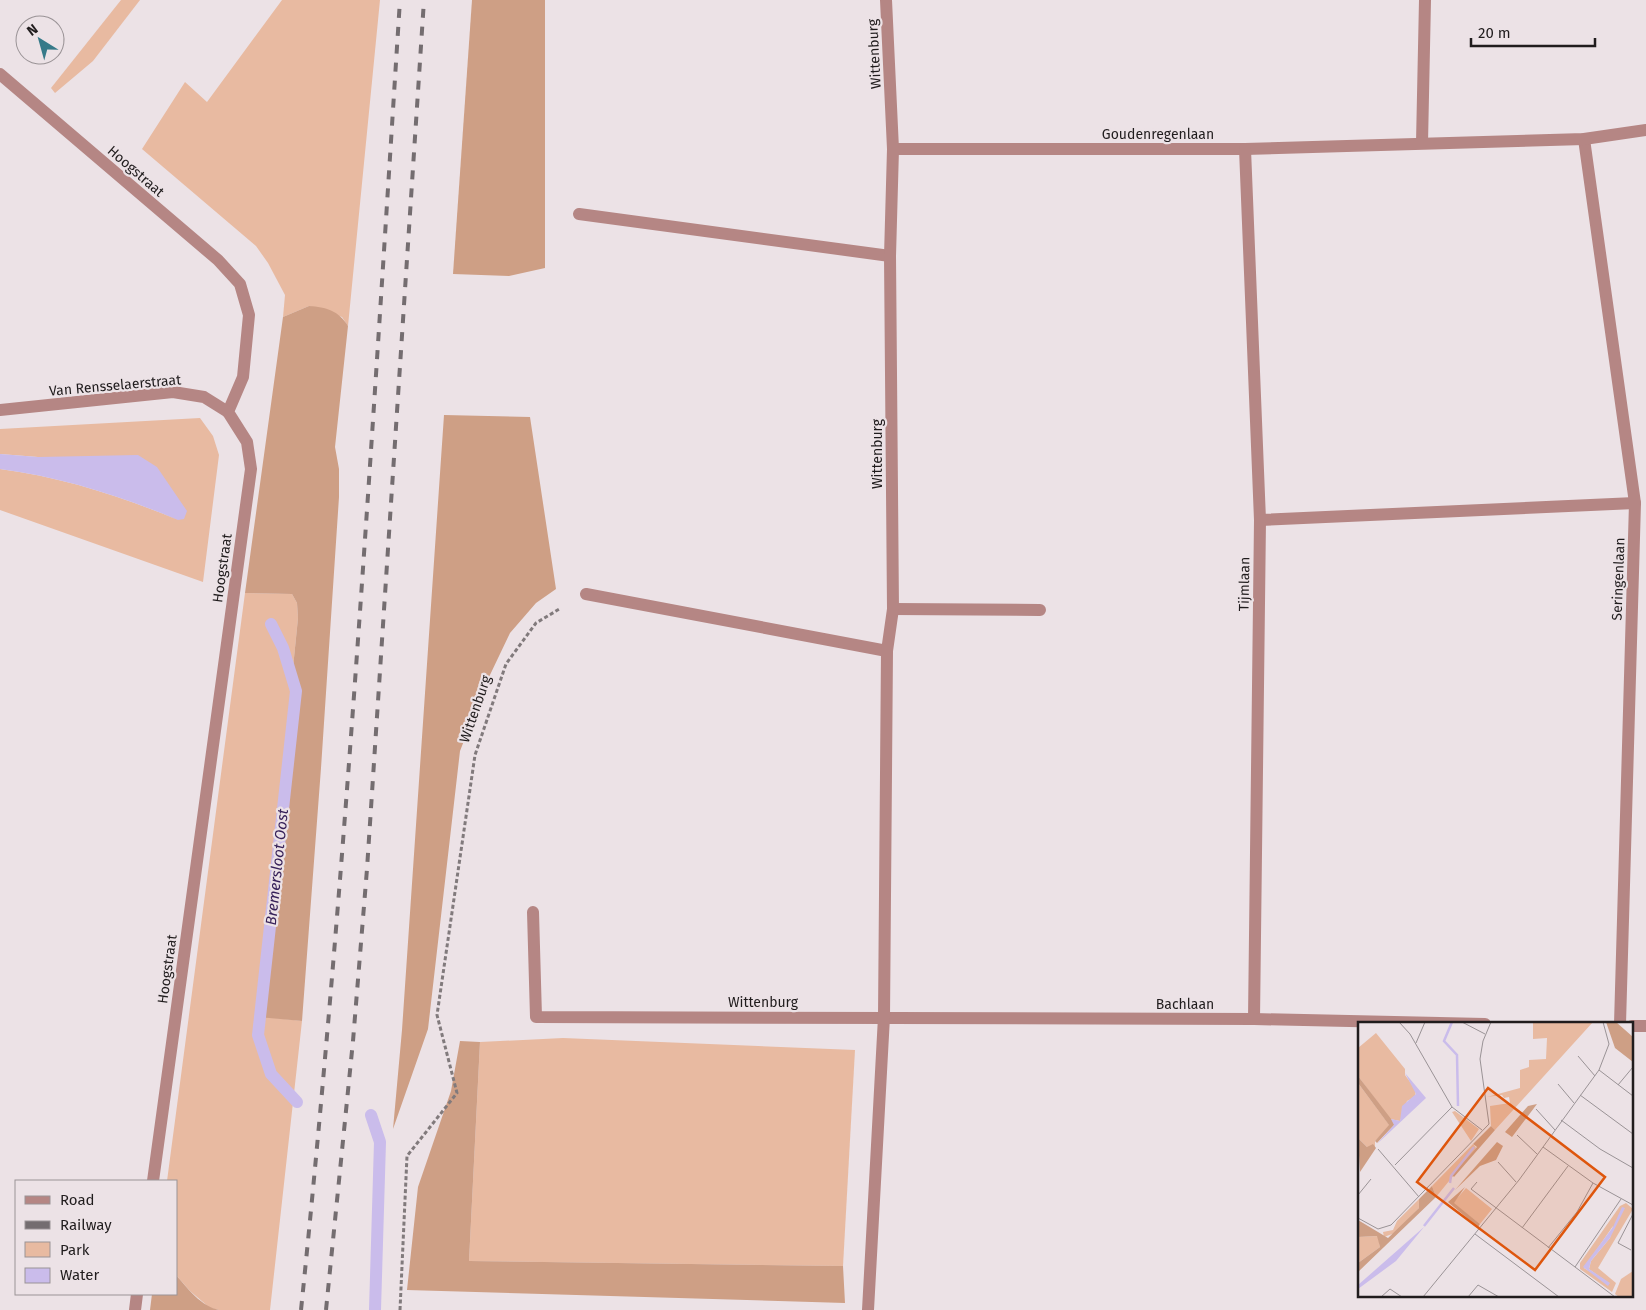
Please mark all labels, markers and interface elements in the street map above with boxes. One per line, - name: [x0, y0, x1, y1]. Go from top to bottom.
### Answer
- north arrow: [15, 15, 65, 65]
- scale bar: [1471, 15, 1595, 47]
- street label: Wittenburg: [864, 18, 885, 89]
- text: N: [24, 20, 41, 40]
- text: 20 m: [1478, 24, 1511, 42]
- street label: Goudenregenlaan: [1102, 126, 1214, 143]
- street label: Hoogstraat: [104, 142, 168, 201]
- street label: Van Rensselaerstraat: [48, 371, 183, 400]
- street label: Wittenburg: [869, 418, 886, 489]
- street label: Hoogstraat: [209, 531, 236, 604]
- street label: Seringenlaan: [1609, 537, 1628, 621]
- street label: Tijmlaan: [1236, 557, 1253, 611]
- street label: Wittenburg: [456, 673, 495, 745]
- water label: Bremersloot Oost: [262, 807, 292, 926]
- street label: Hoogstraat: [154, 932, 181, 1005]
- street label: Wittenburg: [728, 994, 799, 1011]
- street label: Bachlaan: [1156, 996, 1214, 1013]
- inset map: [1358, 1022, 1634, 1298]
- legend: [15, 1180, 178, 1295]
- text: Road: [60, 1191, 95, 1209]
- text: Railway: [60, 1216, 112, 1234]
- text: Park: [60, 1241, 90, 1259]
- text: Water: [60, 1266, 99, 1284]

